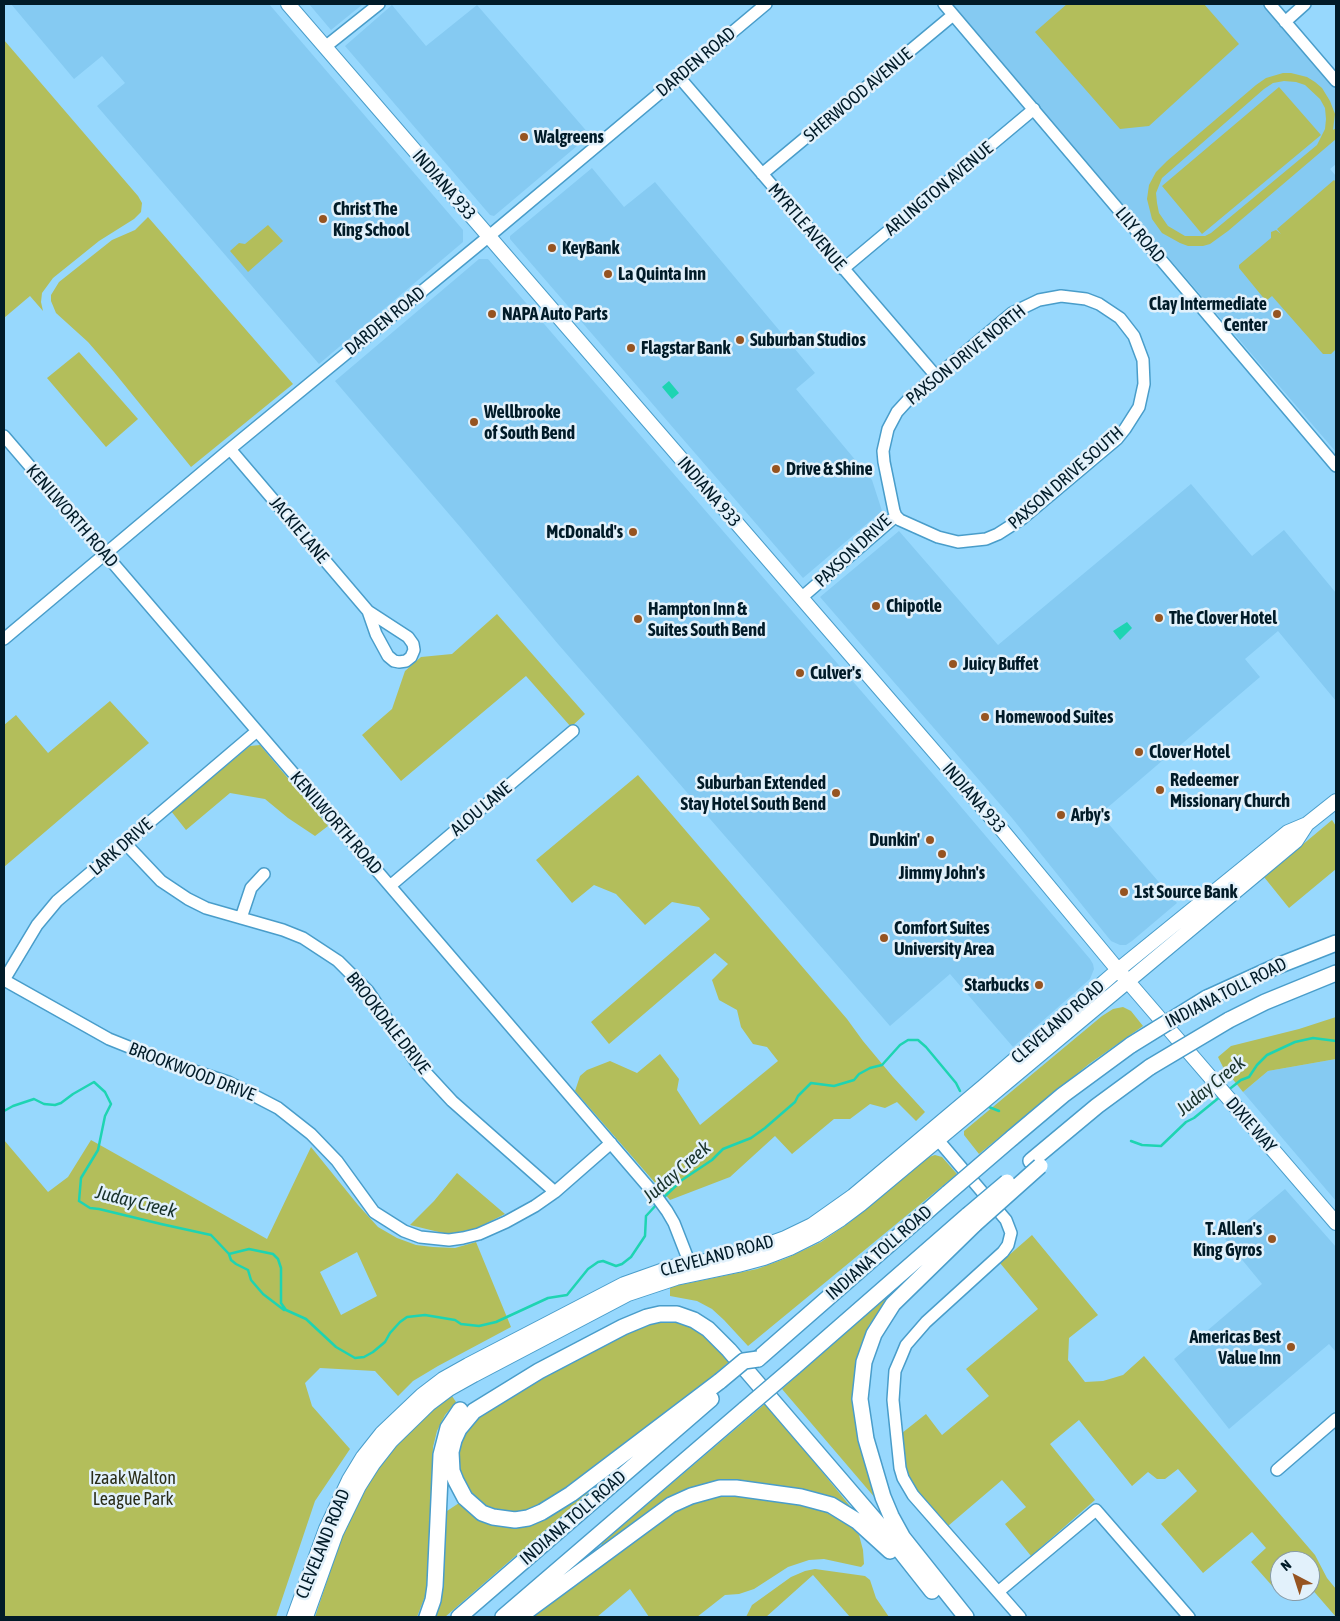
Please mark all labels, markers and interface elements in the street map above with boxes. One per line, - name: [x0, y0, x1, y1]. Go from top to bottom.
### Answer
- street label: DARDEN ROAD: [652, 23, 740, 101]
- street label: SHERWOOD AVENUE: [799, 43, 917, 147]
- place label: Walgreens: [534, 126, 604, 148]
- marker: Walgreens: [518, 131, 530, 143]
- street label: ARLINGTON AVENUE: [881, 137, 997, 241]
- street label: INDIANA 933: [408, 145, 480, 225]
- street label: MYRTLE AVENUE: [763, 179, 851, 275]
- place label: Christ The King School: [333, 198, 410, 240]
- street label: LILY ROAD: [1111, 203, 1169, 267]
- marker: Christ The King School: [317, 213, 329, 225]
- place label: KeyBank: [562, 237, 619, 259]
- marker: KeyBank: [546, 242, 558, 254]
- place label: La Quinta Inn: [618, 263, 706, 285]
- marker: La Quinta Inn: [602, 268, 614, 280]
- street label: DARDEN ROAD: [341, 282, 429, 360]
- place label: Clay Intermediate Center: [1149, 293, 1267, 336]
- street label: PAXSON DRIVE NORTH: [902, 300, 1030, 410]
- place label: NAPA Auto Parts: [502, 303, 608, 325]
- marker: NAPA Auto Parts: [486, 308, 498, 320]
- marker: Clay Intermediate Center: [1271, 308, 1283, 320]
- place label: Suburban Studios: [750, 329, 866, 351]
- marker: Suburban Studios: [734, 334, 746, 346]
- place label: Flagstar Bank: [641, 337, 730, 359]
- marker: Flagstar Bank: [625, 342, 637, 354]
- place label: Wellbrooke of South Bend: [484, 401, 575, 444]
- marker: Wellbrooke of South Bend: [468, 416, 480, 428]
- street label: PAXSON DRIVE SOUTH: [1004, 422, 1128, 534]
- street label: INDIANA 933: [673, 452, 745, 532]
- place label: Drive & Shine: [786, 458, 873, 480]
- street label: KENILWORTH ROAD: [21, 460, 123, 572]
- marker: Drive & Shine: [770, 463, 782, 475]
- street label: JACKIE LANE: [265, 492, 333, 568]
- street label: PAXSON DRIVE: [810, 510, 896, 592]
- place label: McDonald's: [546, 521, 623, 543]
- marker: McDonald's: [627, 526, 639, 538]
- place label: Chipotle: [886, 595, 942, 617]
- place label: Hampton Inn & Suites South Bend: [648, 598, 765, 640]
- marker: Chipotle: [870, 600, 882, 612]
- place label: The Clover Hotel: [1169, 607, 1277, 629]
- marker: The Clover Hotel: [1153, 612, 1165, 624]
- marker: Hampton Inn & Suites South Bend: [632, 613, 644, 625]
- place label: Juicy Buffet: [963, 653, 1038, 675]
- marker: Juicy Buffet: [947, 658, 959, 670]
- place label: Culver's: [810, 662, 861, 684]
- marker: Culver's: [794, 667, 806, 679]
- place label: Homewood Suites: [995, 706, 1113, 728]
- marker: Homewood Suites: [979, 711, 991, 723]
- place label: Clover Hotel: [1149, 741, 1230, 763]
- marker: Clover Hotel: [1133, 746, 1145, 758]
- street label: INDIANA 933: [938, 758, 1010, 838]
- street label: KENILWORTH ROAD: [285, 767, 387, 879]
- place label: Redeemer Missionary Church: [1170, 769, 1290, 812]
- place label: Suburban Extended Stay Hotel South Bend: [681, 772, 826, 814]
- street label: ALOU LANE: [446, 777, 516, 841]
- marker: Redeemer Missionary Church: [1154, 784, 1166, 796]
- marker: Suburban Extended Stay Hotel South Bend: [830, 787, 842, 799]
- place label: Arby's: [1071, 804, 1110, 826]
- marker: Arby's: [1055, 809, 1067, 821]
- street label: LARK DRIVE: [85, 814, 157, 880]
- place label: Dunkin': [869, 829, 920, 851]
- marker: Dunkin': [924, 834, 936, 846]
- marker: Jimmy John's: [936, 848, 948, 860]
- place label: Jimmy John's: [899, 862, 985, 884]
- place label: 1st Source Bank: [1134, 881, 1237, 903]
- marker: 1st Source Bank: [1118, 886, 1130, 898]
- place label: Comfort Suites University Area: [894, 917, 994, 960]
- marker: Comfort Suites University Area: [878, 932, 890, 944]
- street label: INDIANA TOLL ROAD: [1162, 953, 1290, 1033]
- street label: BROOKDALE DRIVE: [342, 968, 434, 1078]
- place label: Starbucks: [964, 974, 1029, 996]
- street label: CLEVELAND ROAD: [1007, 976, 1109, 1068]
- marker: Starbucks: [1033, 979, 1045, 991]
- street label: BROOKWOOD DRIVE: [126, 1038, 258, 1106]
- water label: Juday Creek: [1172, 1051, 1250, 1121]
- street label: DIXIE WAY: [1221, 1093, 1281, 1157]
- water label: Juday Creek: [638, 1136, 716, 1208]
- water label: Juday Creek: [93, 1181, 179, 1223]
- street label: INDIANA TOLL ROAD: [822, 1201, 936, 1305]
- place label: T. Allen's King Gyros: [1193, 1218, 1262, 1260]
- street label: CLEVELAND ROAD: [658, 1231, 776, 1281]
- marker: T. Allen's King Gyros: [1266, 1233, 1278, 1245]
- place label: Americas Best Value Inn: [1190, 1326, 1281, 1368]
- marker: Americas Best Value Inn: [1285, 1341, 1297, 1353]
- street label: INDIANA TOLL ROAD: [516, 1466, 630, 1570]
- park label: Izaak Walton League Park: [90, 1467, 176, 1510]
- street label: CLEVELAND ROAD: [291, 1486, 355, 1602]
- north arrow: [1270, 1551, 1320, 1601]
- text: N: [1278, 1556, 1294, 1574]

